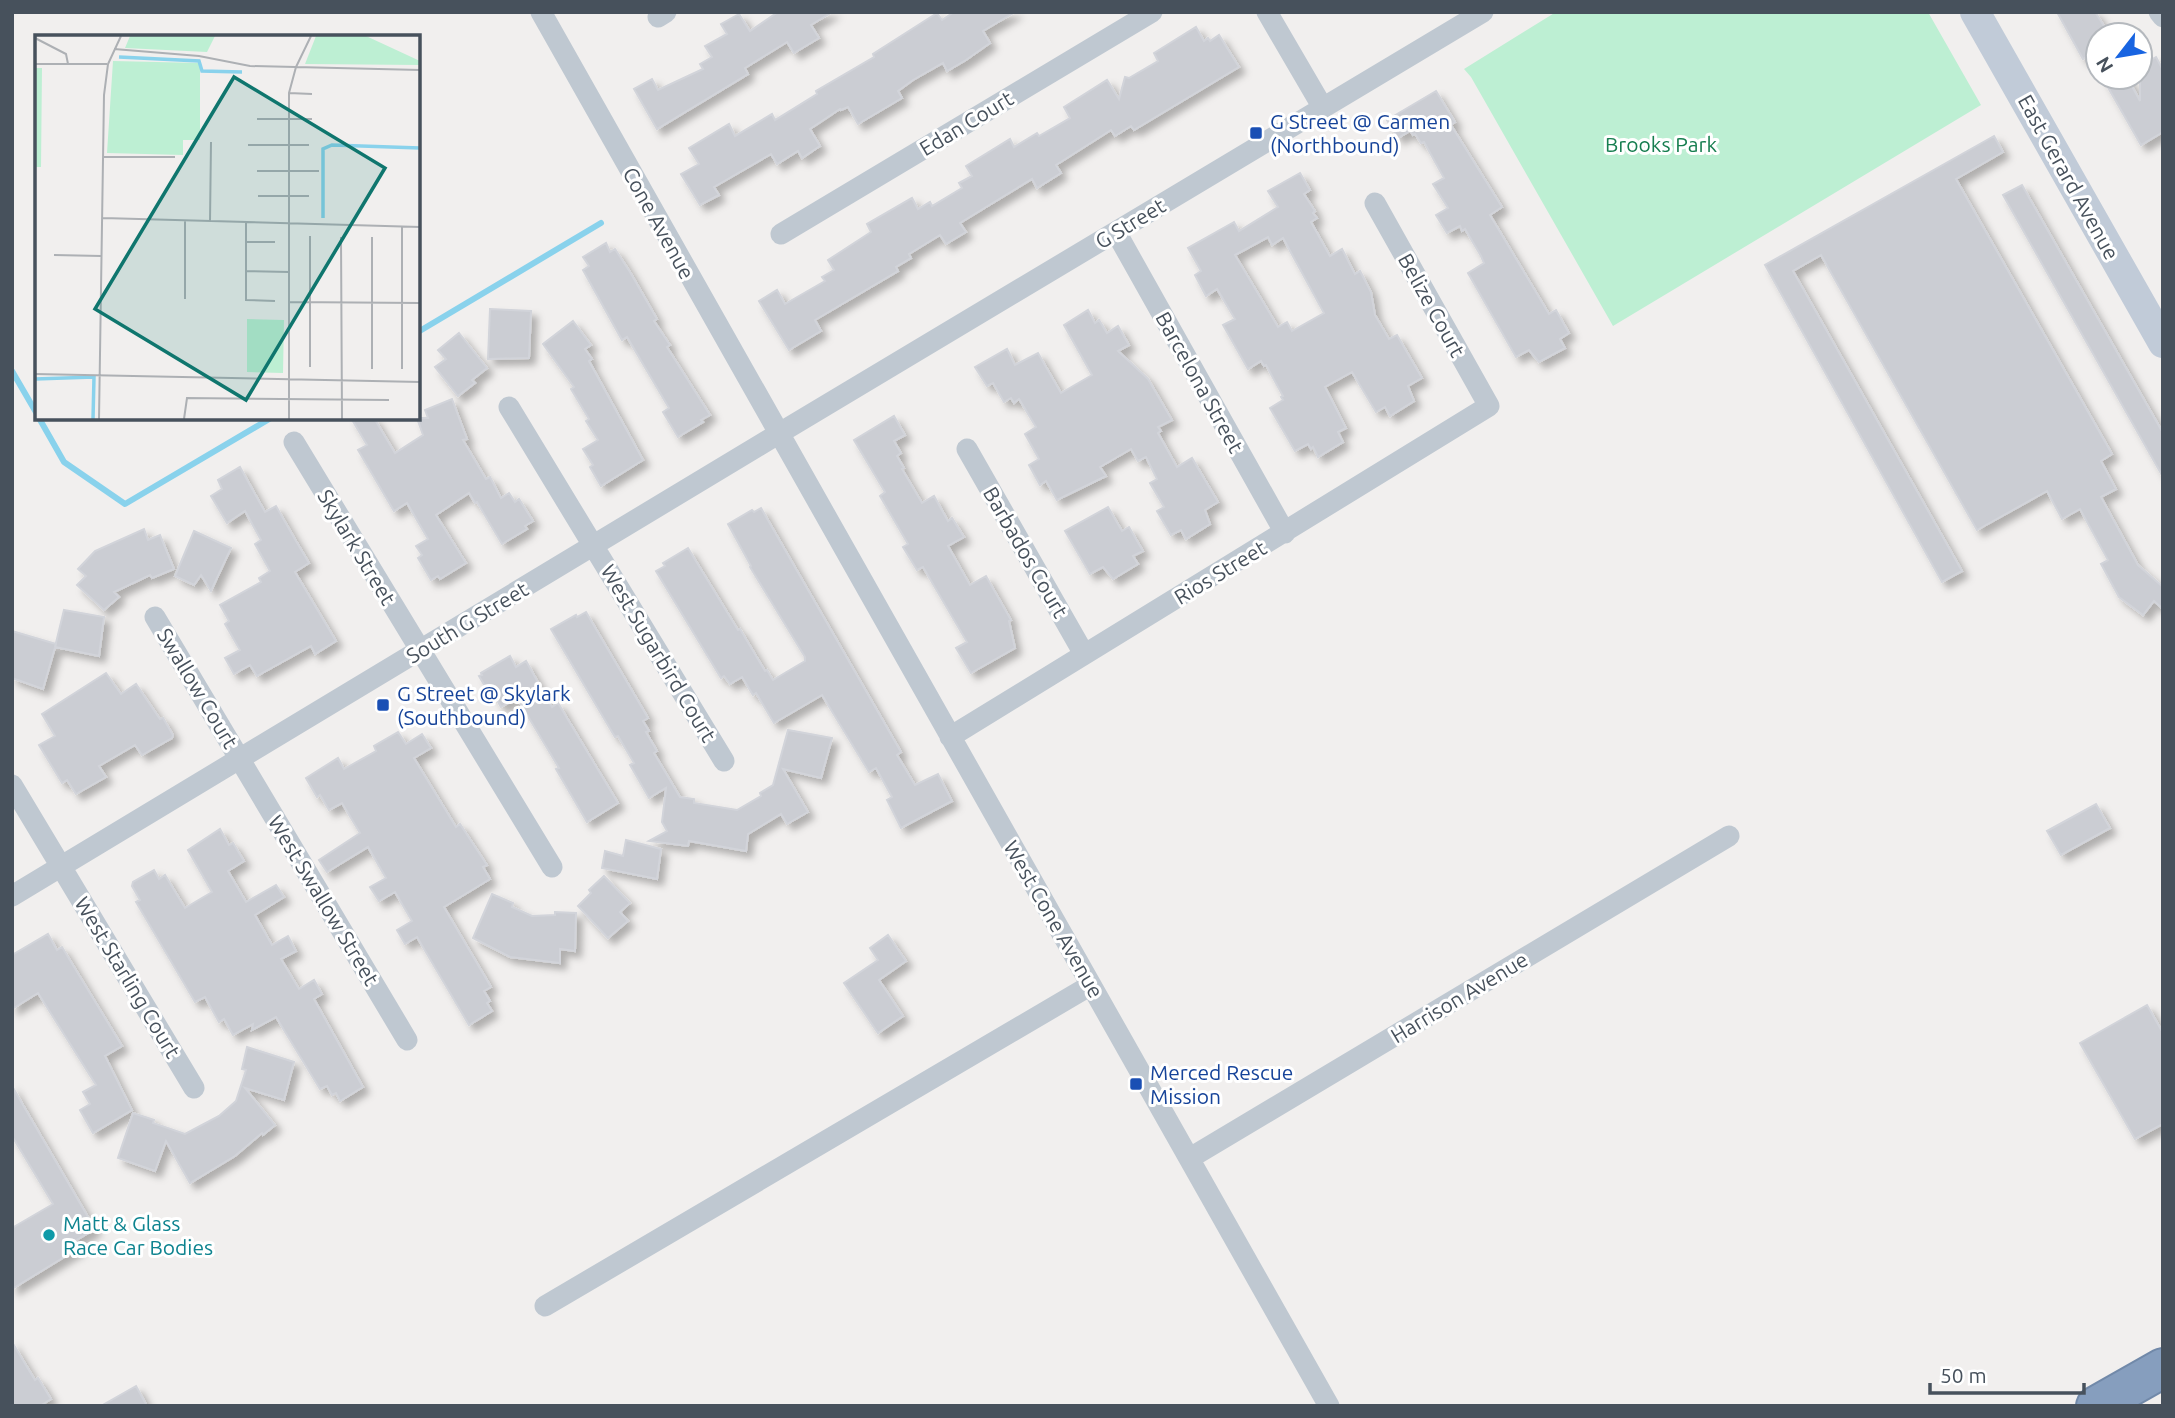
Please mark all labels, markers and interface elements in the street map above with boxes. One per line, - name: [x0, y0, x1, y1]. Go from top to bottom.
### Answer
- north arrow: [2084, 21, 2154, 91]
- inset map: [35, 35, 420, 420]
- text: N: [2091, 53, 2118, 77]
- street label: Edan Court: [915, 86, 1017, 160]
- street label: East Gerard Avenue: [2014, 90, 2124, 264]
- place label: G Street @ Carmen (Northbound): [1270, 109, 1450, 157]
- marker: G Street @ Carmen (Northbound): [1248, 125, 1264, 141]
- park label: Brooks Park: [1605, 132, 1717, 156]
- street label: Cone Avenue: [618, 163, 700, 283]
- street label: G Street: [1091, 193, 1169, 253]
- street label: Belize Court: [1394, 249, 1470, 361]
- street label: Barcelona Street: [1151, 307, 1249, 457]
- street label: Barbados Court: [979, 482, 1073, 622]
- street label: Skylark Street: [313, 485, 401, 609]
- street label: Rios Street: [1170, 535, 1270, 609]
- street label: West Sugarbird Court: [597, 560, 721, 746]
- street label: South G Street: [402, 576, 532, 668]
- street label: Swallow Court: [153, 624, 243, 752]
- place label: G Street @ Skylark (Southbound): [397, 681, 571, 729]
- marker: G Street @ Skylark (Southbound): [375, 697, 391, 713]
- street label: West Swallow Street: [264, 811, 384, 989]
- street label: West Cone Avenue: [999, 836, 1109, 1002]
- street label: West Starling Court: [70, 892, 186, 1062]
- street label: Harrison Avenue: [1386, 947, 1532, 1047]
- place label: Merced Rescue Mission: [1150, 1060, 1293, 1108]
- marker: Merced Rescue Mission: [1128, 1076, 1144, 1092]
- place label: Matt & Glass Race Car Bodies: [63, 1211, 213, 1259]
- marker: Matt & Glass Race Car Bodies: [41, 1227, 57, 1243]
- scale bar: [1930, 1352, 2084, 1396]
- text: 50 m: [1940, 1363, 1987, 1387]

